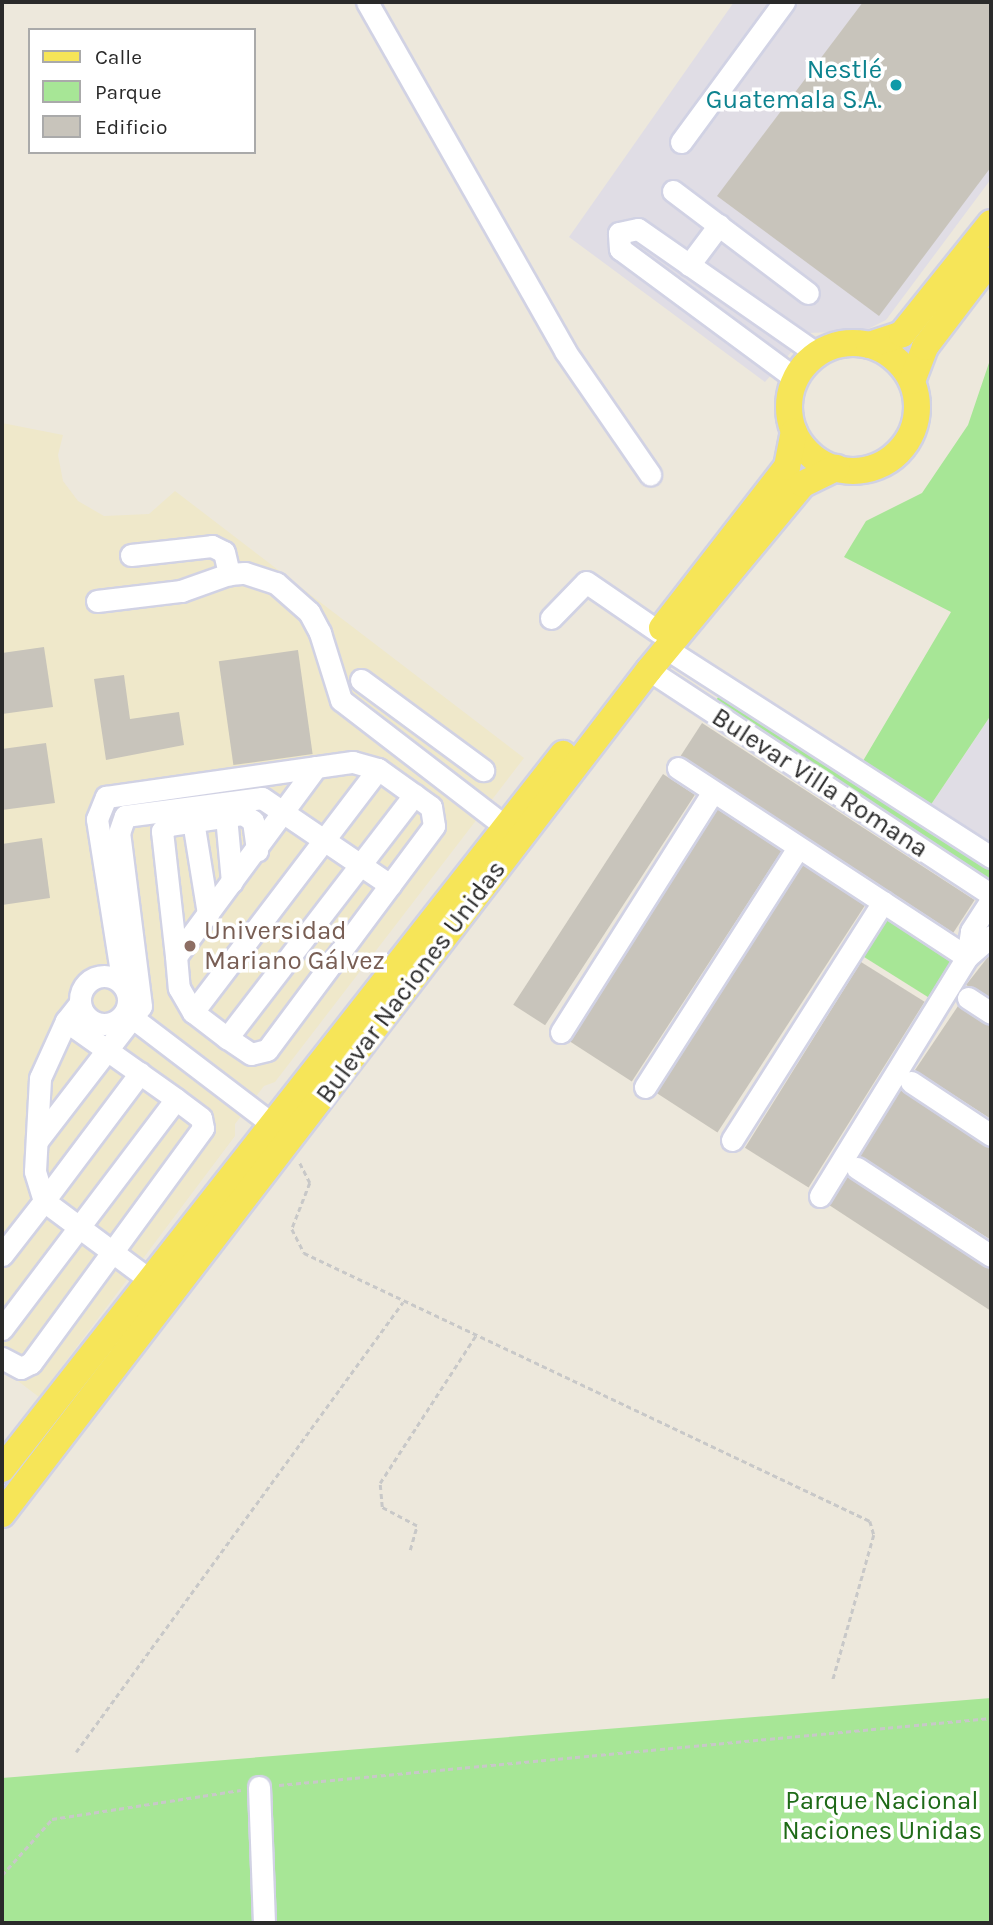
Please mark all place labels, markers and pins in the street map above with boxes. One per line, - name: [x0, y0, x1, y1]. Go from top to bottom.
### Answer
- place label: Nestlé Guatemala S.A.: [706, 54, 882, 116]
- marker: Nestlé Guatemala S.A.: [888, 77, 904, 93]
- place label: Universidad Mariano Gálvez: [204, 915, 385, 976]
- marker: Universidad Mariano Gálvez: [182, 938, 198, 954]

